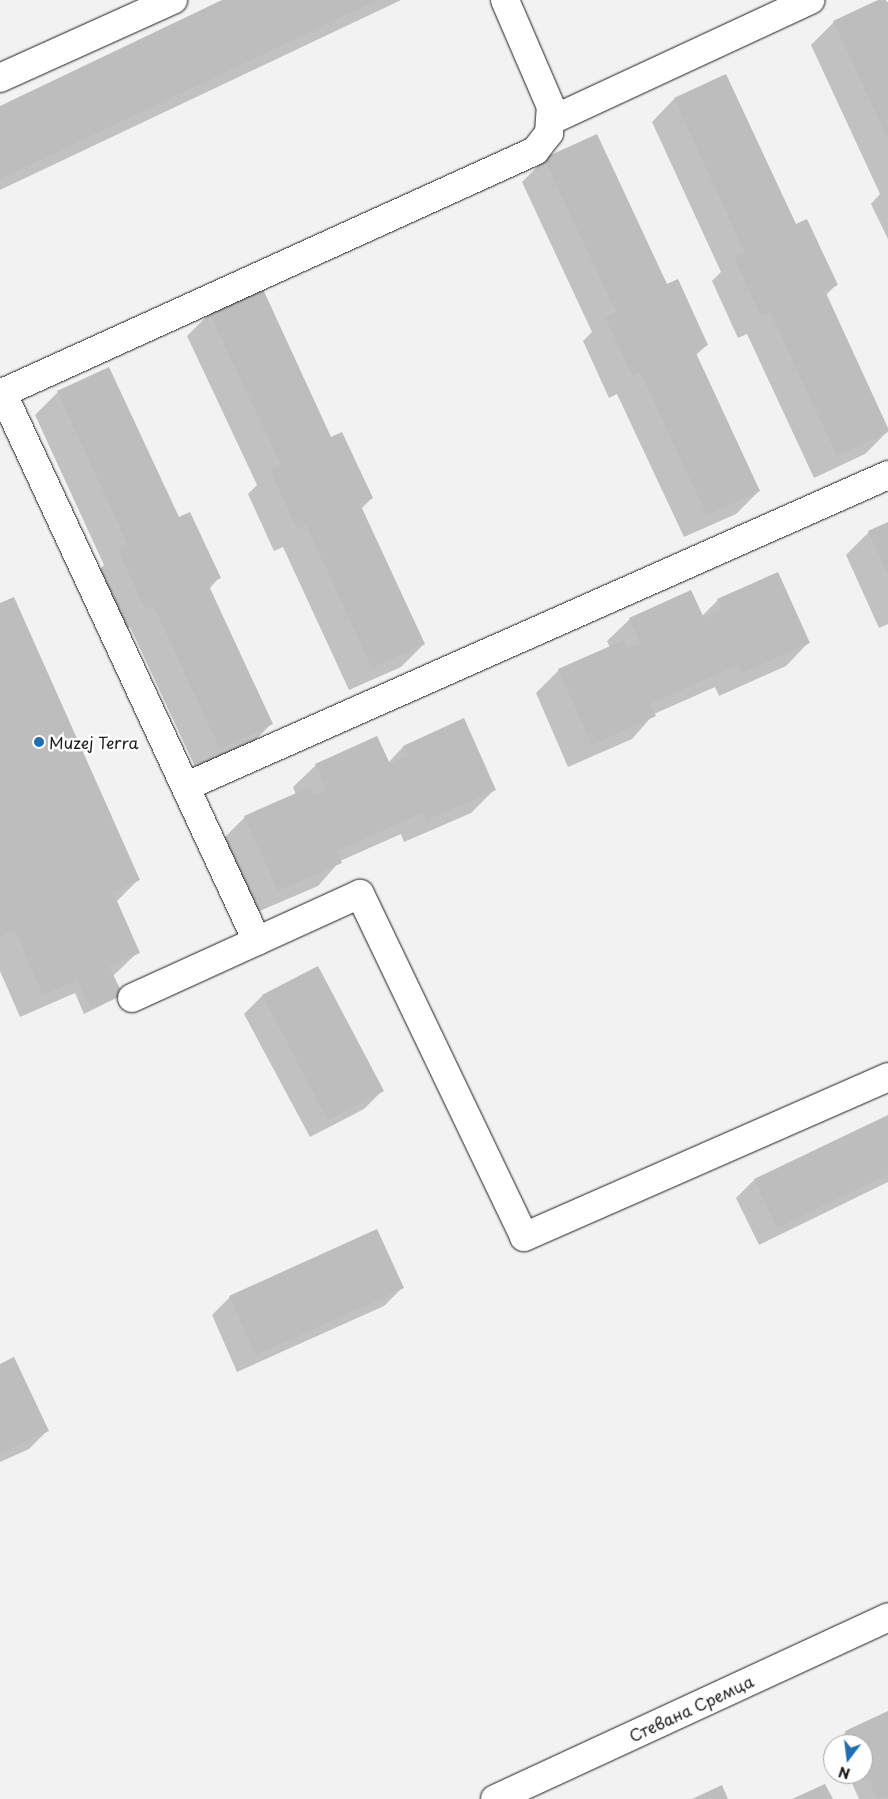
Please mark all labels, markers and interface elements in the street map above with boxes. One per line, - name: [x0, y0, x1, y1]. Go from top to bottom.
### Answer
- place label: Muzej Terra: [49, 732, 141, 752]
- marker: Muzej Terra: [33, 736, 45, 748]
- street label: Стевана Сремца: [625, 1671, 757, 1745]
- north arrow: [823, 1734, 873, 1784]
- text: N: [836, 1761, 852, 1785]

